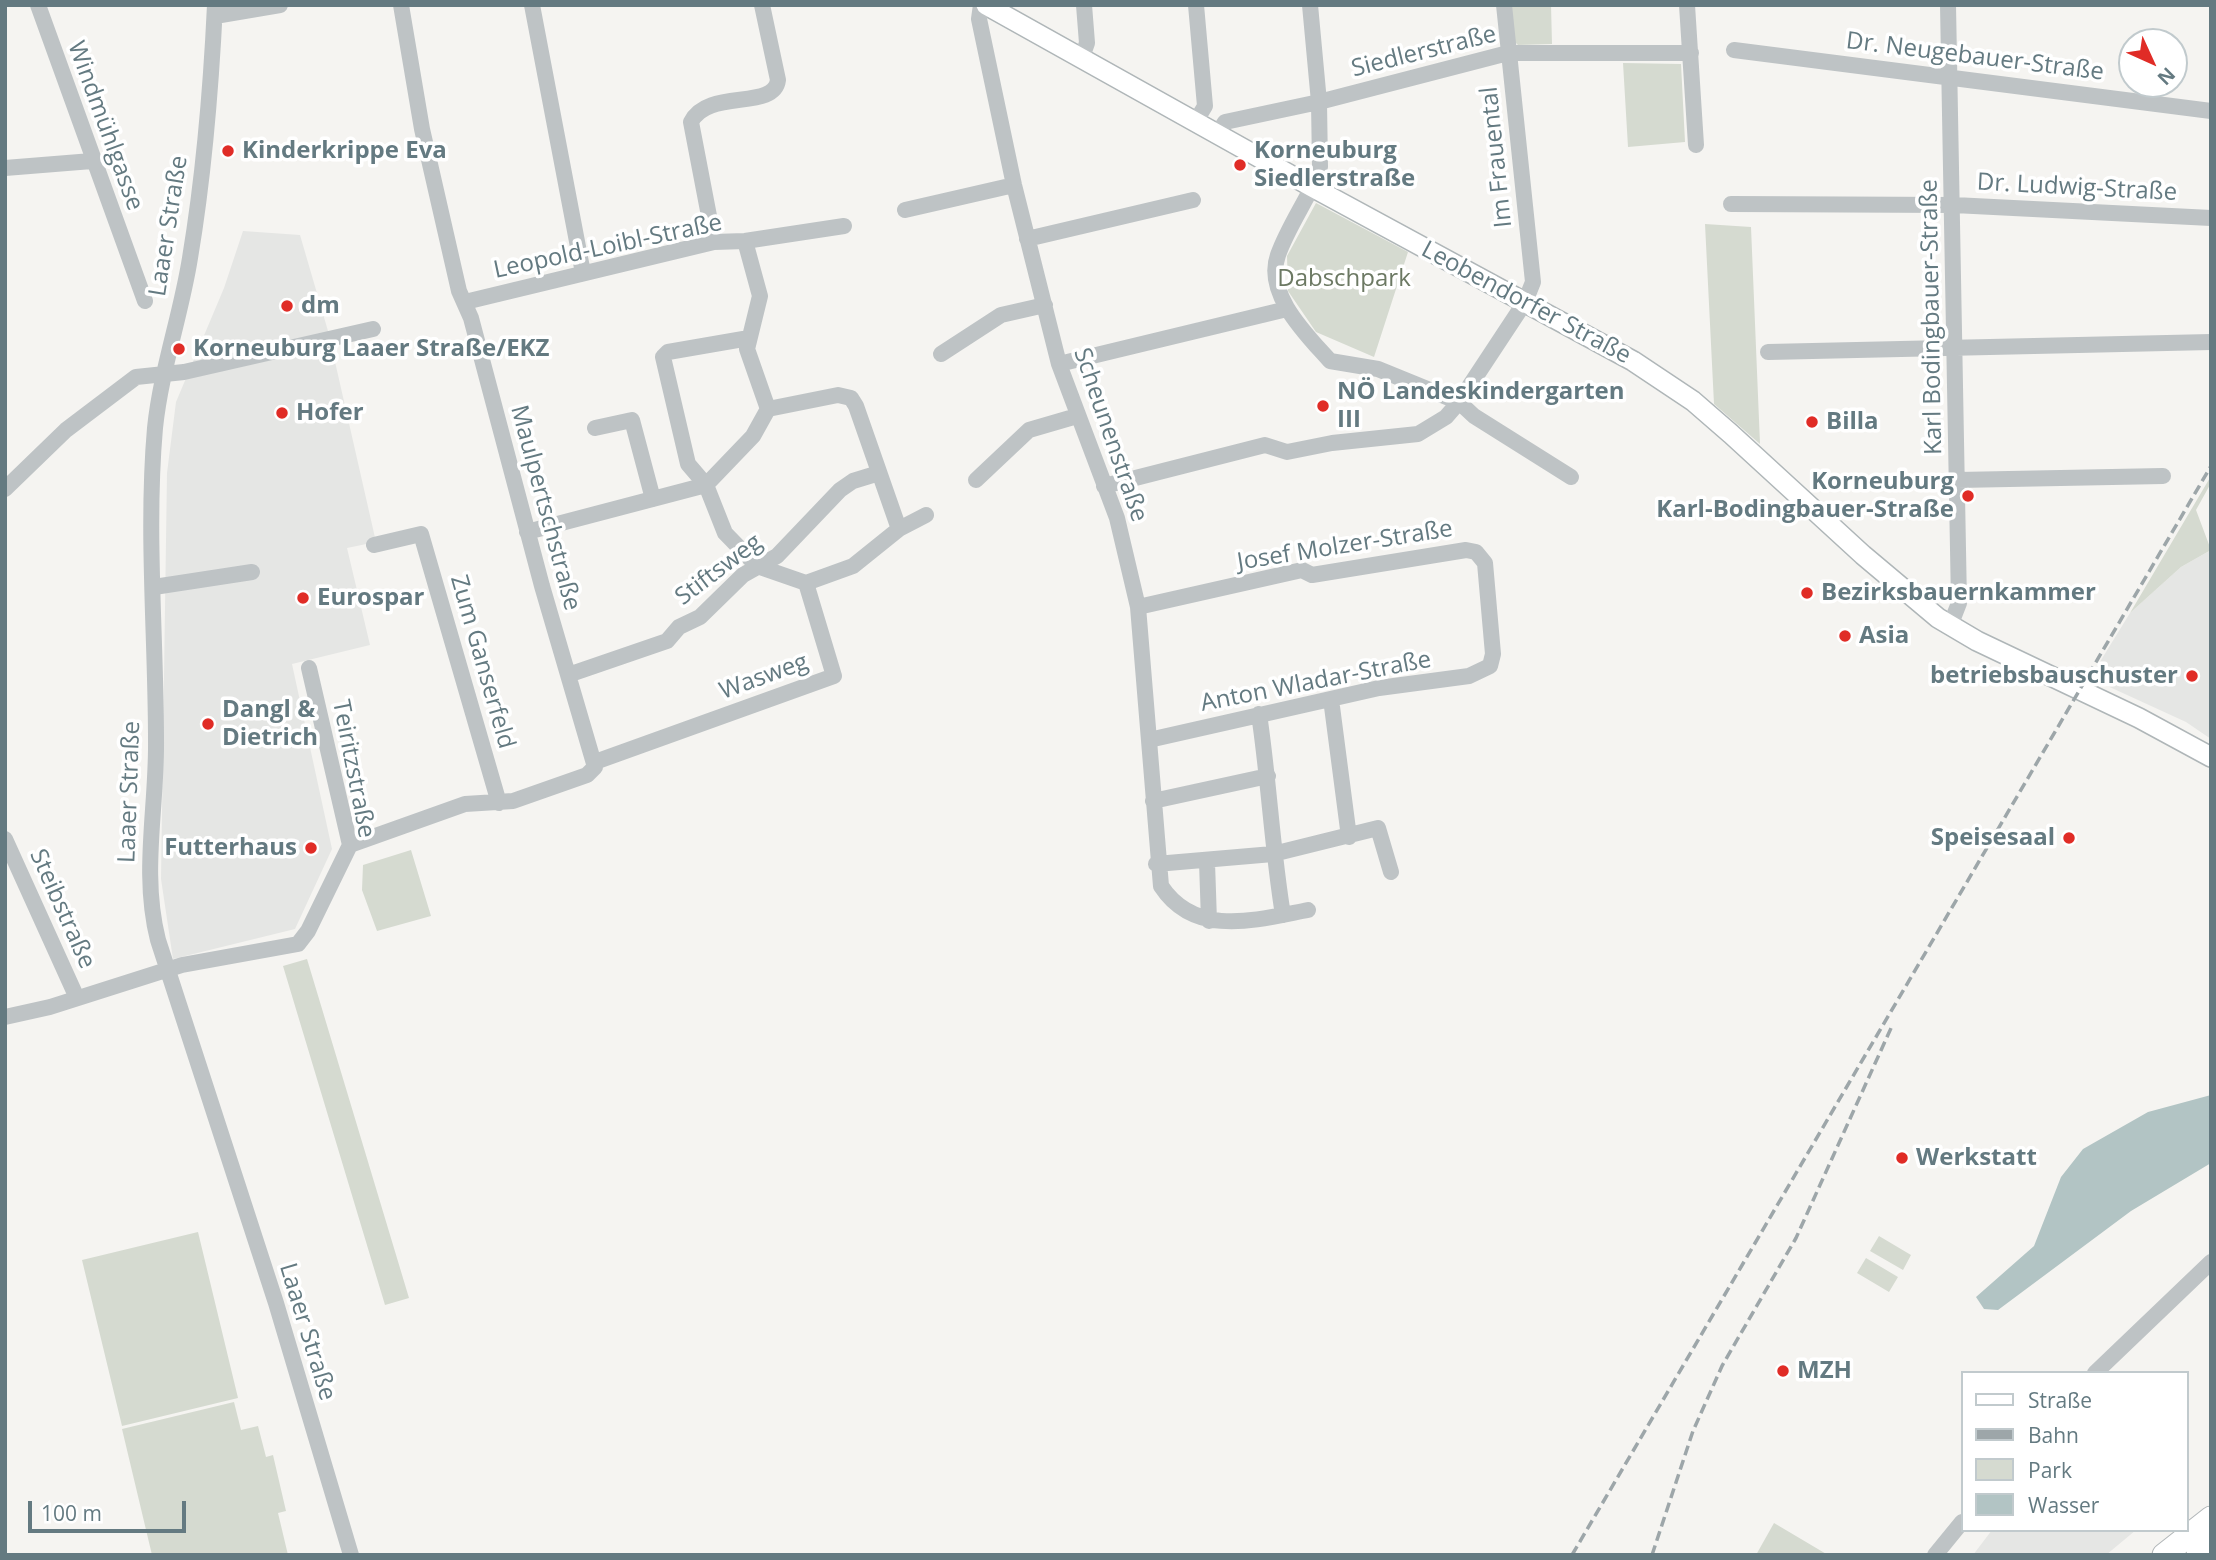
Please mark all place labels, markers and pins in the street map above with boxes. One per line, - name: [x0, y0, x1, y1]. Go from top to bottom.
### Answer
- place label: Kinderkrippe Eva: [242, 137, 447, 165]
- place label: Korneuburg Siedlerstraße: [1254, 137, 1415, 193]
- marker: Kinderkrippe Eva: [220, 143, 236, 159]
- marker: Korneuburg Siedlerstraße: [1232, 157, 1248, 173]
- place label: dm: [301, 292, 340, 320]
- marker: dm: [279, 298, 295, 314]
- place label: Korneuburg Laaer Straße/EKZ: [193, 335, 549, 363]
- marker: Korneuburg Laaer Straße/EKZ: [171, 341, 187, 357]
- place label: NÖ Landeskindergarten III: [1337, 378, 1625, 434]
- marker: NÖ Landeskindergarten III: [1315, 398, 1331, 414]
- place label: Hofer: [296, 399, 364, 427]
- marker: Hofer: [274, 405, 290, 421]
- place label: Billa: [1826, 408, 1879, 436]
- marker: Billa: [1804, 414, 1820, 430]
- place label: Korneuburg Karl-Bodingbauer-Straße: [1656, 468, 1954, 524]
- marker: Korneuburg Karl-Bodingbauer-Straße: [1960, 488, 1976, 504]
- place label: Bezirksbauernkammer: [1821, 579, 2096, 607]
- place label: Eurospar: [317, 584, 424, 612]
- marker: Bezirksbauernkammer: [1799, 585, 1815, 601]
- marker: Eurospar: [295, 590, 311, 606]
- place label: Asia: [1859, 622, 1909, 650]
- marker: Asia: [1837, 628, 1853, 644]
- place label: betriebsbauschuster: [1930, 662, 2178, 690]
- marker: betriebsbauschuster: [2184, 668, 2200, 684]
- place label: Dangl & Dietrich: [222, 696, 318, 752]
- marker: Dangl & Dietrich: [200, 716, 216, 732]
- place label: Speisesaal: [1931, 824, 2055, 852]
- marker: Speisesaal: [2061, 830, 2077, 846]
- place label: Futterhaus: [164, 834, 297, 862]
- marker: Futterhaus: [303, 840, 319, 856]
- place label: Werkstatt: [1916, 1144, 2037, 1172]
- marker: Werkstatt: [1894, 1150, 1910, 1166]
- place label: MZH: [1797, 1357, 1852, 1385]
- marker: MZH: [1775, 1363, 1791, 1379]

